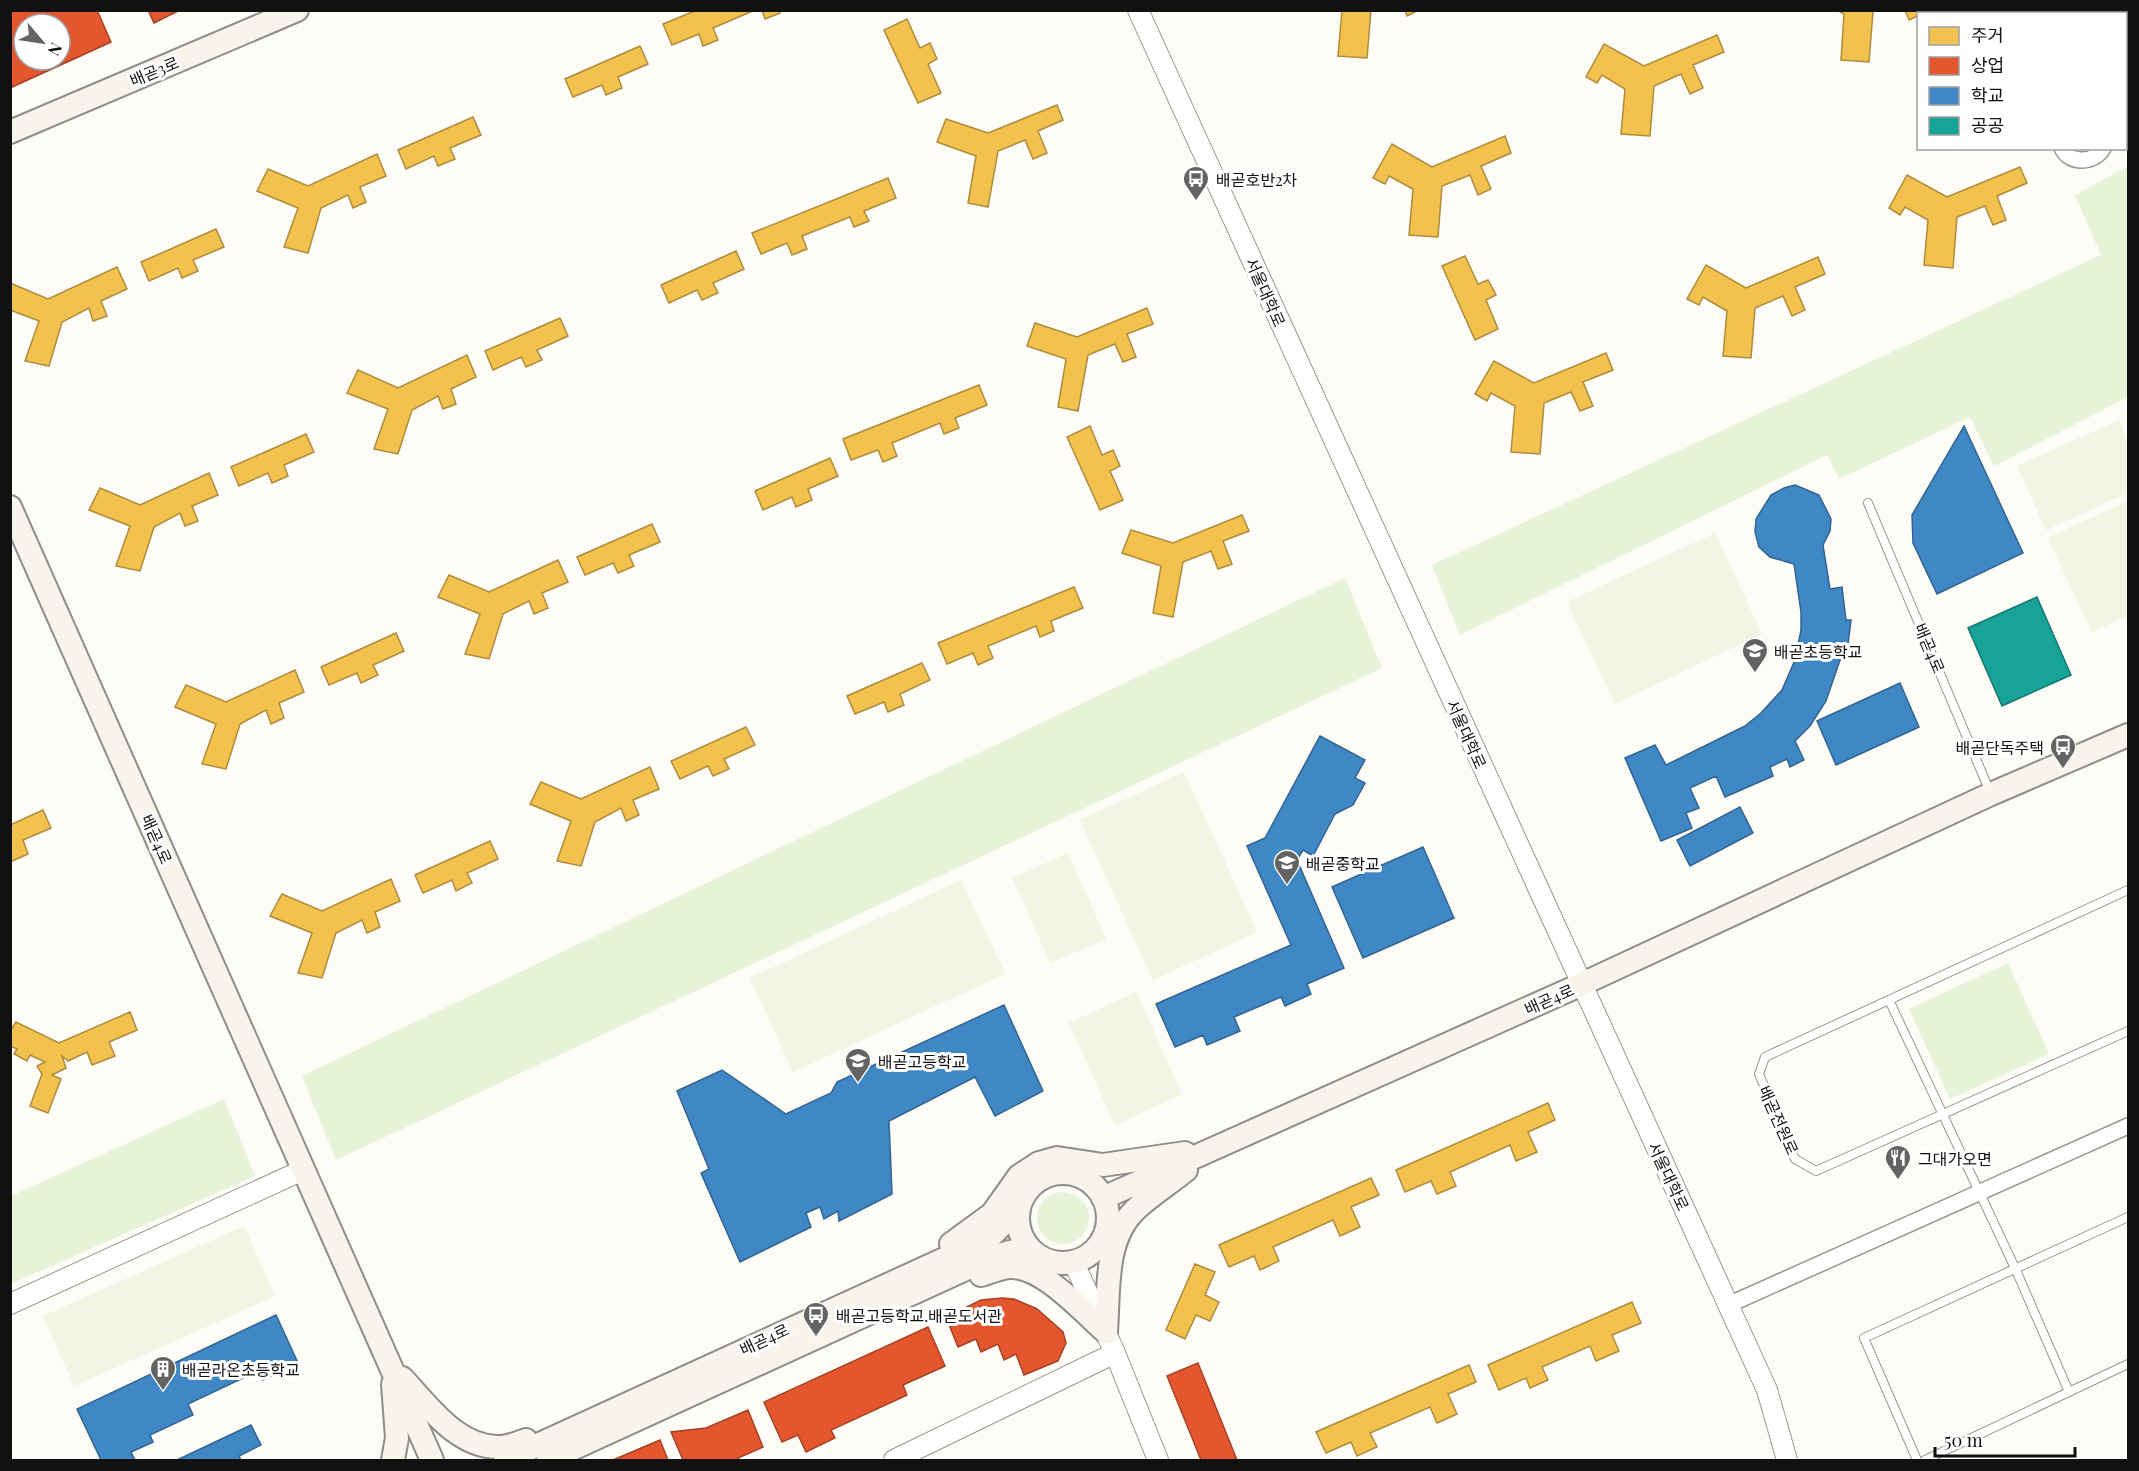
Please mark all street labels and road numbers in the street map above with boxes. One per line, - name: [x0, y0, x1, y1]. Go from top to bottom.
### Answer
- street label: 배곧3로: [126, 51, 182, 91]
- street label: 서울대학로: [1241, 254, 1291, 330]
- street label: 배곧4로: [1910, 620, 1950, 676]
- street label: 서울대학로: [1442, 696, 1492, 772]
- street label: 배곧4로: [137, 811, 177, 867]
- street label: 배곧4로: [1521, 979, 1577, 1019]
- street label: 배곧전원로: [1754, 1082, 1804, 1158]
- street label: 서울대학로: [1644, 1138, 1694, 1214]
- street label: 배곧4로: [736, 1318, 792, 1360]

